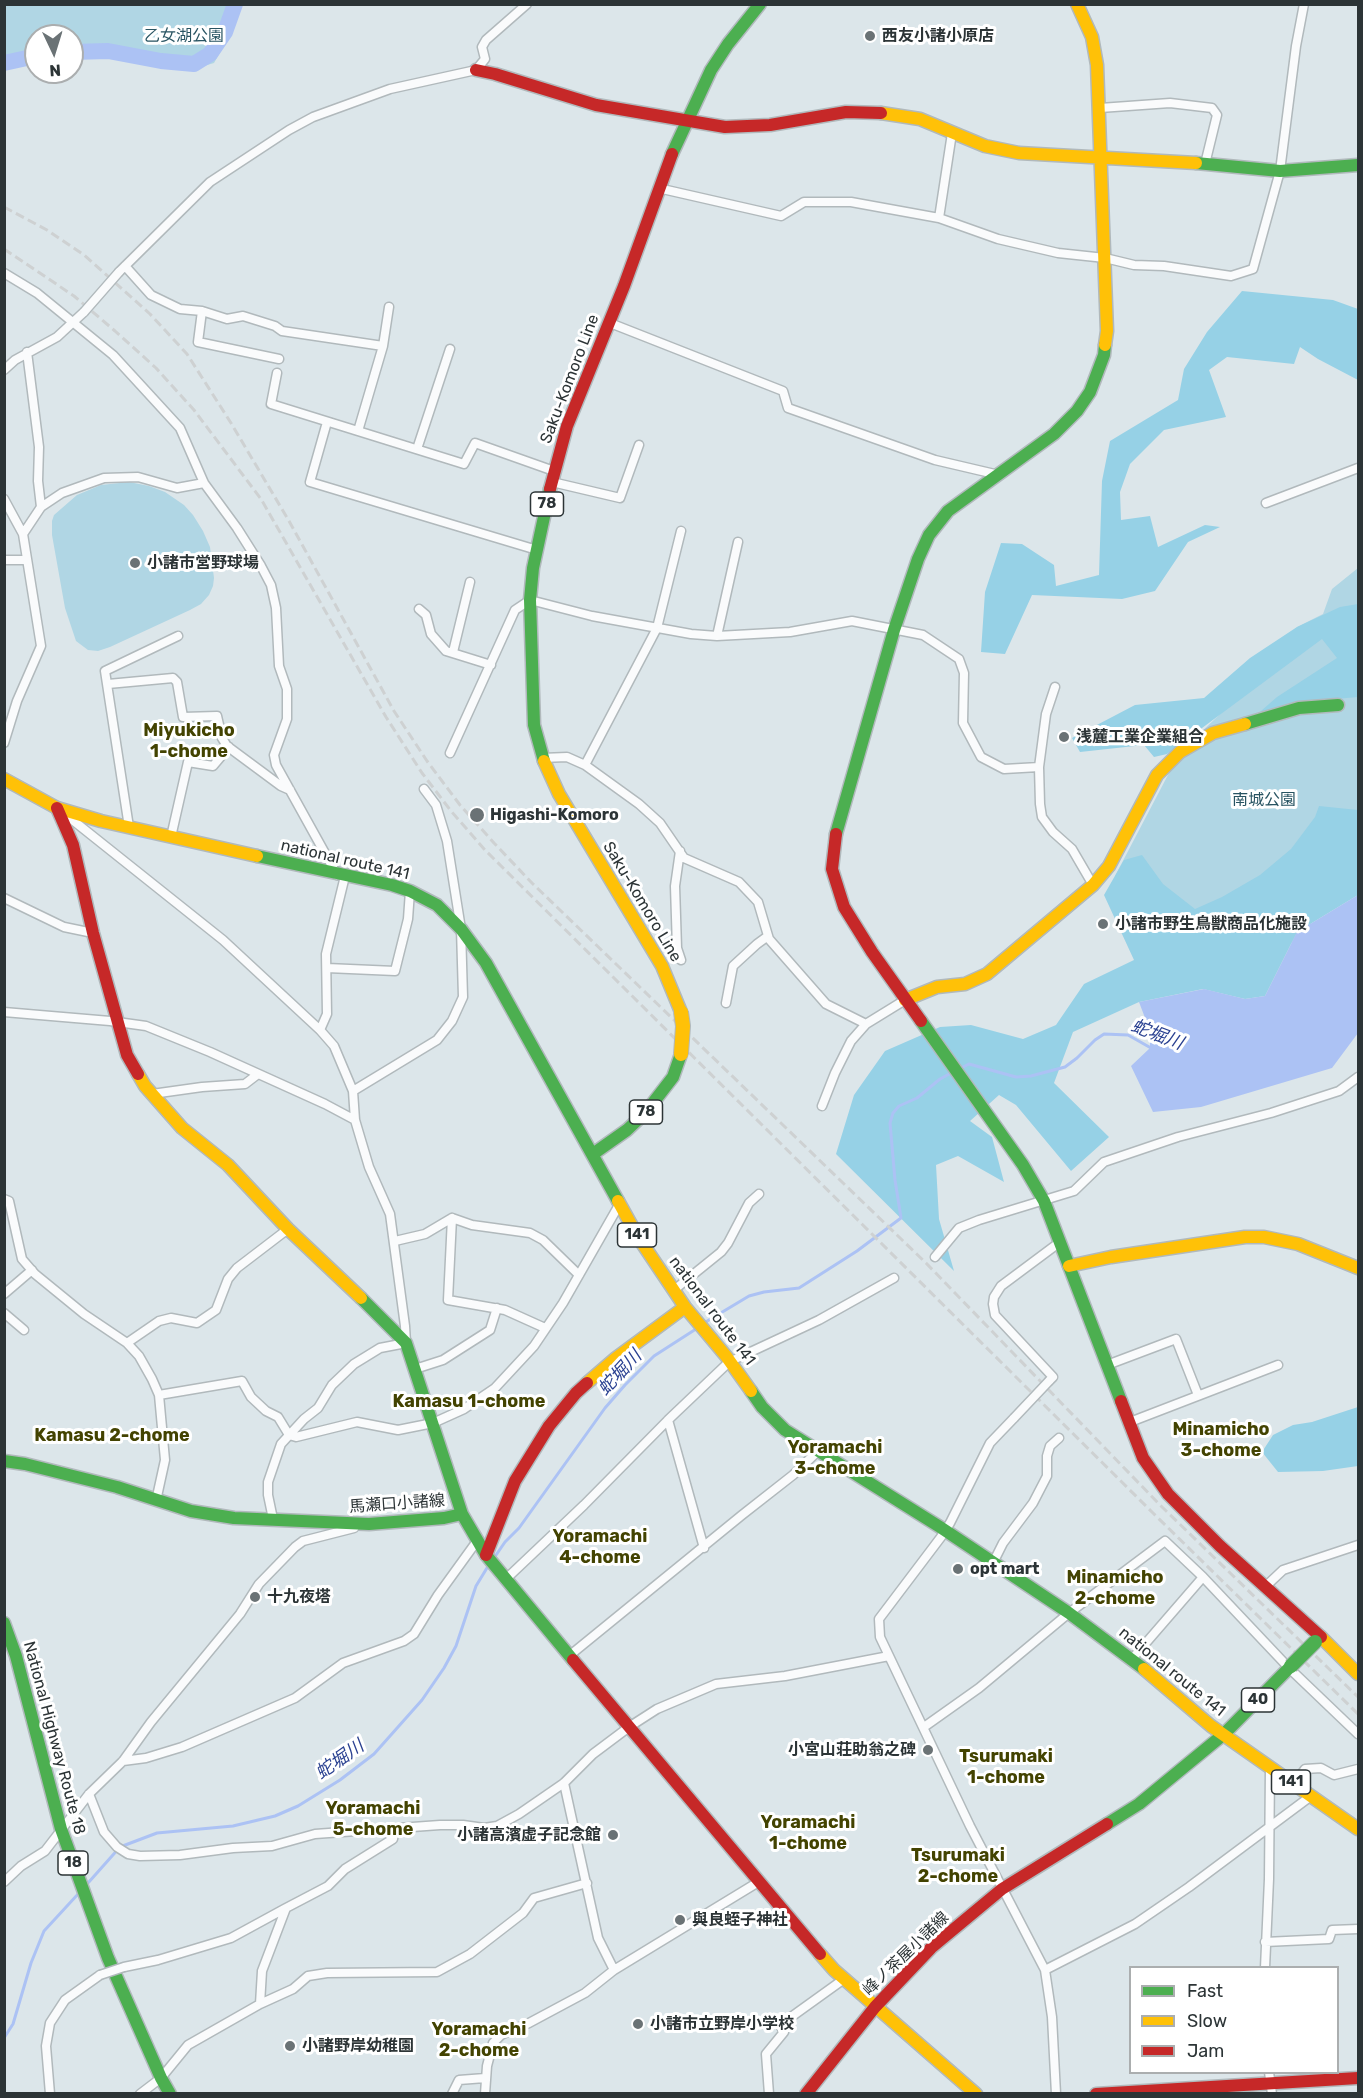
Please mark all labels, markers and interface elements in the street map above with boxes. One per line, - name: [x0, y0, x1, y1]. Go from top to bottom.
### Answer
- north arrow: [24, 24, 84, 84]
- park label: 乙女湖公園: [144, 26, 224, 46]
- place label: 西友小諸小原店: [882, 26, 994, 46]
- marker: 西友小諸小原店: [863, 29, 877, 43]
- text: N: [49, 61, 62, 80]
- street label: Saku-Komoro Line: [537, 312, 603, 446]
- road number: 78: [530, 492, 564, 516]
- place label: 小諸市営野球場: [147, 553, 259, 573]
- marker: 小諸市営野球場: [128, 556, 142, 570]
- district label: Miyukicho 1-chome: [143, 720, 235, 762]
- place label: 浅麓工業企業組合: [1076, 727, 1204, 747]
- marker: 浅麓工業企業組合: [1057, 730, 1071, 744]
- park label: 南城公園: [1232, 790, 1296, 810]
- place label: Higashi-Komoro: [490, 805, 619, 825]
- marker: Higashi-Komoro: [468, 806, 486, 824]
- street label: national route 141: [279, 836, 411, 884]
- street label: Saku-Komoro Line: [599, 839, 685, 965]
- place label: 小諸市野生鳥獣商品化施設: [1115, 914, 1307, 934]
- marker: 小諸市野生鳥獣商品化施設: [1096, 917, 1110, 931]
- water label: 蛇堀川: [1128, 1015, 1186, 1055]
- road number: 78: [630, 1100, 662, 1124]
- road number: 141: [618, 1223, 656, 1247]
- street label: national route 141: [665, 1253, 759, 1369]
- water label: 蛇堀川: [594, 1346, 646, 1400]
- district label: Kamasu 1-chome: [393, 1391, 545, 1413]
- district label: Minamicho 3-chome: [1172, 1419, 1270, 1462]
- district label: Kamasu 2-chome: [34, 1425, 190, 1447]
- district label: Yoramachi 3-chome: [788, 1437, 882, 1480]
- street label: 馬瀬口小諸線: [348, 1491, 446, 1517]
- district label: Yoramachi 4-chome: [553, 1526, 647, 1568]
- place label: opt mart: [970, 1559, 1040, 1579]
- marker: opt mart: [951, 1562, 965, 1576]
- district label: Minamicho 2-chome: [1066, 1567, 1164, 1610]
- place label: 十九夜塔: [267, 1587, 331, 1607]
- marker: 十九夜塔: [248, 1590, 262, 1604]
- street label: national route 141: [1115, 1623, 1229, 1721]
- street label: National Highway Route 18: [19, 1639, 89, 1837]
- road number: 40: [1242, 1688, 1274, 1712]
- water label: 蛇堀川: [312, 1736, 368, 1784]
- place label: 小宮山荘助翁之碑: [788, 1740, 916, 1760]
- marker: 小宮山荘助翁之碑: [921, 1743, 935, 1757]
- district label: Tsurumaki 1-chome: [959, 1746, 1053, 1788]
- road number: 141: [1272, 1770, 1310, 1794]
- district label: Yoramachi 5-chome: [326, 1798, 420, 1840]
- district label: Yoramachi 1-chome: [761, 1812, 855, 1854]
- place label: 小諸高濱虚子記念館: [457, 1825, 601, 1845]
- marker: 小諸高濱虚子記念館: [606, 1828, 620, 1842]
- district label: Tsurumaki 2-chome: [911, 1845, 1005, 1888]
- road number: 18: [58, 1851, 88, 1875]
- street label: 峰ノ茶屋小諸線: [859, 1908, 953, 2000]
- place label: 與良蛭子神社: [692, 1910, 788, 1930]
- marker: 與良蛭子神社: [673, 1913, 687, 1927]
- legend: [1129, 1966, 1339, 2074]
- text: Fast: [1187, 1980, 1223, 2002]
- text: Slow: [1187, 2010, 1227, 2032]
- place label: 小諸市立野岸小学校: [650, 2014, 794, 2034]
- marker: 小諸市立野岸小学校: [631, 2017, 645, 2031]
- district label: Yoramachi 2-chome: [432, 2019, 526, 2062]
- place label: 小諸野岸幼稚園: [302, 2036, 414, 2056]
- marker: 小諸野岸幼稚園: [283, 2039, 297, 2053]
- text: Jam: [1187, 2040, 1224, 2062]

